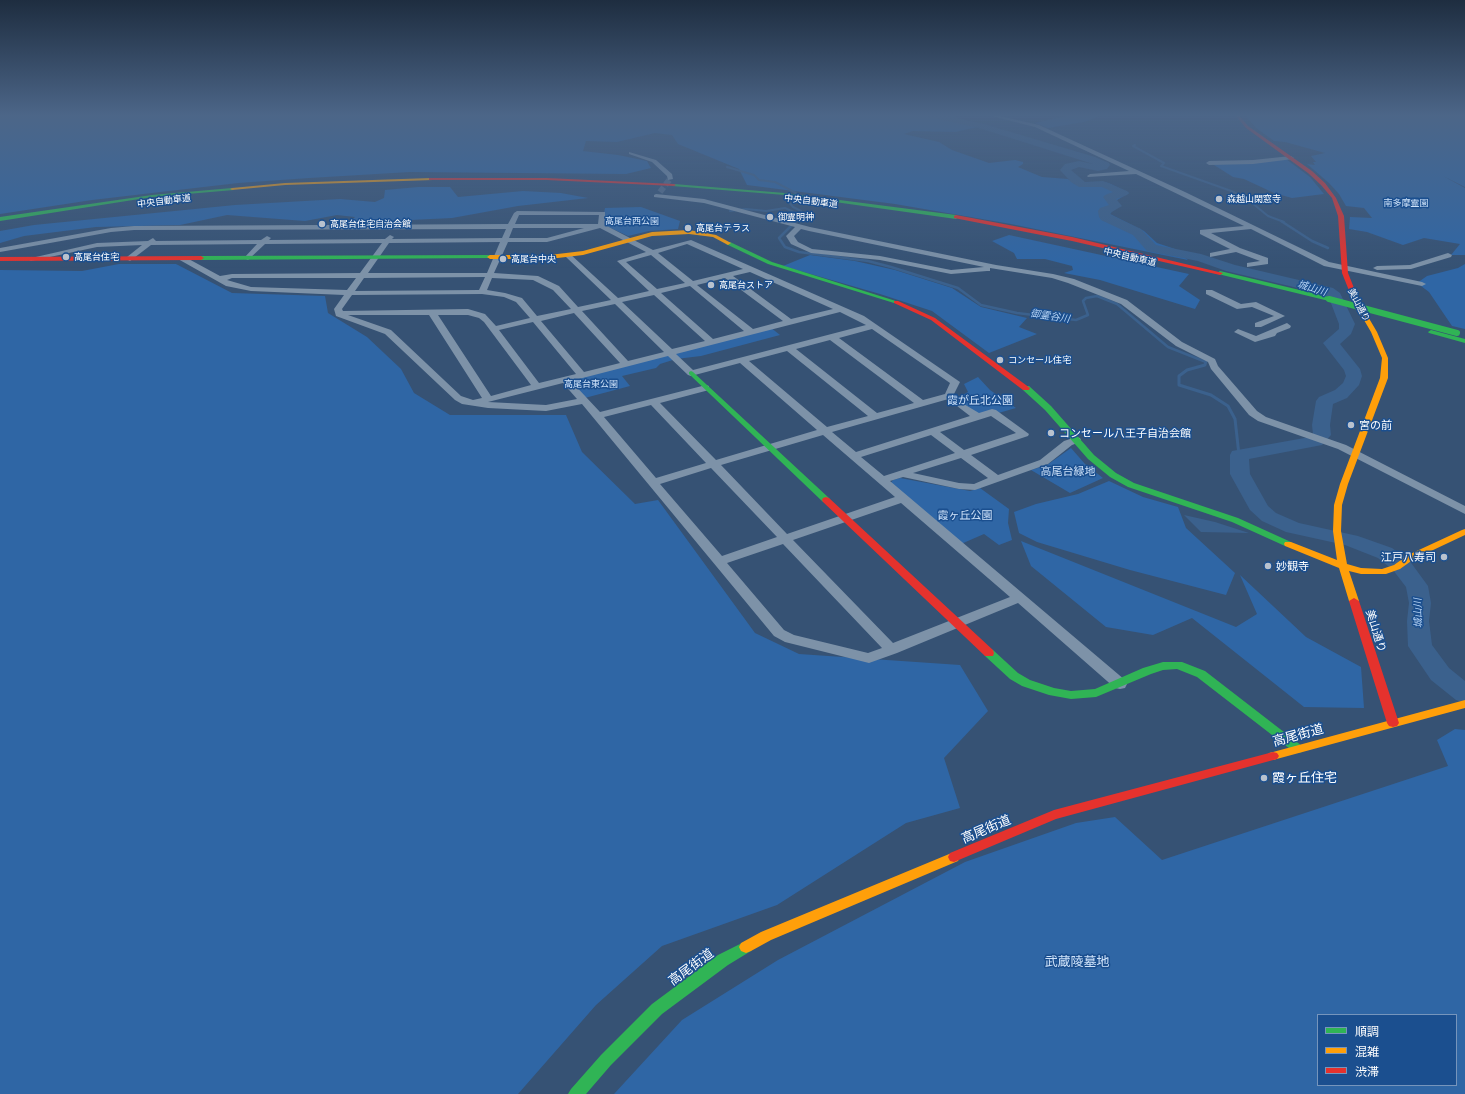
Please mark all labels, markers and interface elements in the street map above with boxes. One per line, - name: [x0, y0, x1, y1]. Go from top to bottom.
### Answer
- street label: 中央自動車道: [137, 192, 191, 210]
- street label: 中央自動車道: [784, 192, 838, 210]
- marker: 森越山閑窓寺: [1214, 194, 1224, 204]
- place label: 森越山閑窓寺: [1227, 194, 1281, 204]
- park label: 南多摩霊園: [1384, 198, 1428, 208]
- marker: 御霊明神: [765, 212, 775, 222]
- place label: 御霊明神: [778, 212, 814, 222]
- park label: 高尾台西公園: [605, 216, 659, 226]
- marker: 高尾台住宅自治会館: [317, 219, 327, 229]
- place label: 高尾台住宅自治会館: [330, 219, 411, 229]
- marker: 高尾台テラス: [683, 223, 693, 233]
- place label: 高尾台テラス: [696, 223, 750, 233]
- street label: 中央自動車道: [1102, 246, 1158, 268]
- marker: 高尾台住宅: [61, 252, 71, 262]
- place label: 高尾台住宅: [74, 252, 119, 262]
- marker: 高尾台中央: [498, 254, 508, 264]
- place label: 高尾台中央: [511, 254, 556, 264]
- water label: 城山川: [1296, 278, 1328, 298]
- marker: 高尾台ストア: [706, 280, 716, 290]
- place label: 高尾台ストア: [719, 280, 773, 290]
- street label: 美山通り: [1346, 287, 1372, 323]
- water label: 御霊谷川: [1029, 307, 1071, 325]
- marker: コンセール住宅: [995, 355, 1005, 365]
- place label: コンセール住宅: [1008, 355, 1071, 365]
- park label: 高尾台東公園: [564, 379, 618, 389]
- park label: 霞が丘北公園: [947, 393, 1013, 407]
- place label: 宮の前: [1359, 418, 1392, 432]
- marker: 宮の前: [1346, 420, 1356, 430]
- place label: コンセール八王子自治会館: [1059, 426, 1191, 440]
- marker: コンセール八王子自治会館: [1046, 428, 1056, 438]
- park label: 高尾台緑地: [1041, 464, 1095, 478]
- park label: 霞ヶ丘公園: [938, 508, 992, 522]
- place label: 江戸八寿司: [1381, 550, 1436, 564]
- marker: 江戸八寿司: [1439, 552, 1449, 562]
- place label: 妙観寺: [1276, 559, 1309, 573]
- marker: 妙観寺: [1263, 561, 1273, 571]
- water label: 城山川: [1411, 598, 1425, 628]
- street label: 美山通り: [1363, 608, 1389, 654]
- street label: 高尾街道: [1271, 721, 1325, 749]
- place label: 霞ヶ丘住宅: [1272, 770, 1337, 786]
- marker: 霞ヶ丘住宅: [1259, 773, 1269, 783]
- street label: 高尾街道: [959, 812, 1013, 846]
- street label: 高尾街道: [665, 945, 717, 989]
- park label: 武蔵陵墓地: [1045, 954, 1109, 970]
- legend: [1317, 1014, 1457, 1086]
- text: 順調: [1355, 1025, 1379, 1038]
- text: 混雑: [1355, 1045, 1379, 1058]
- text: 渋滞: [1355, 1065, 1379, 1078]

